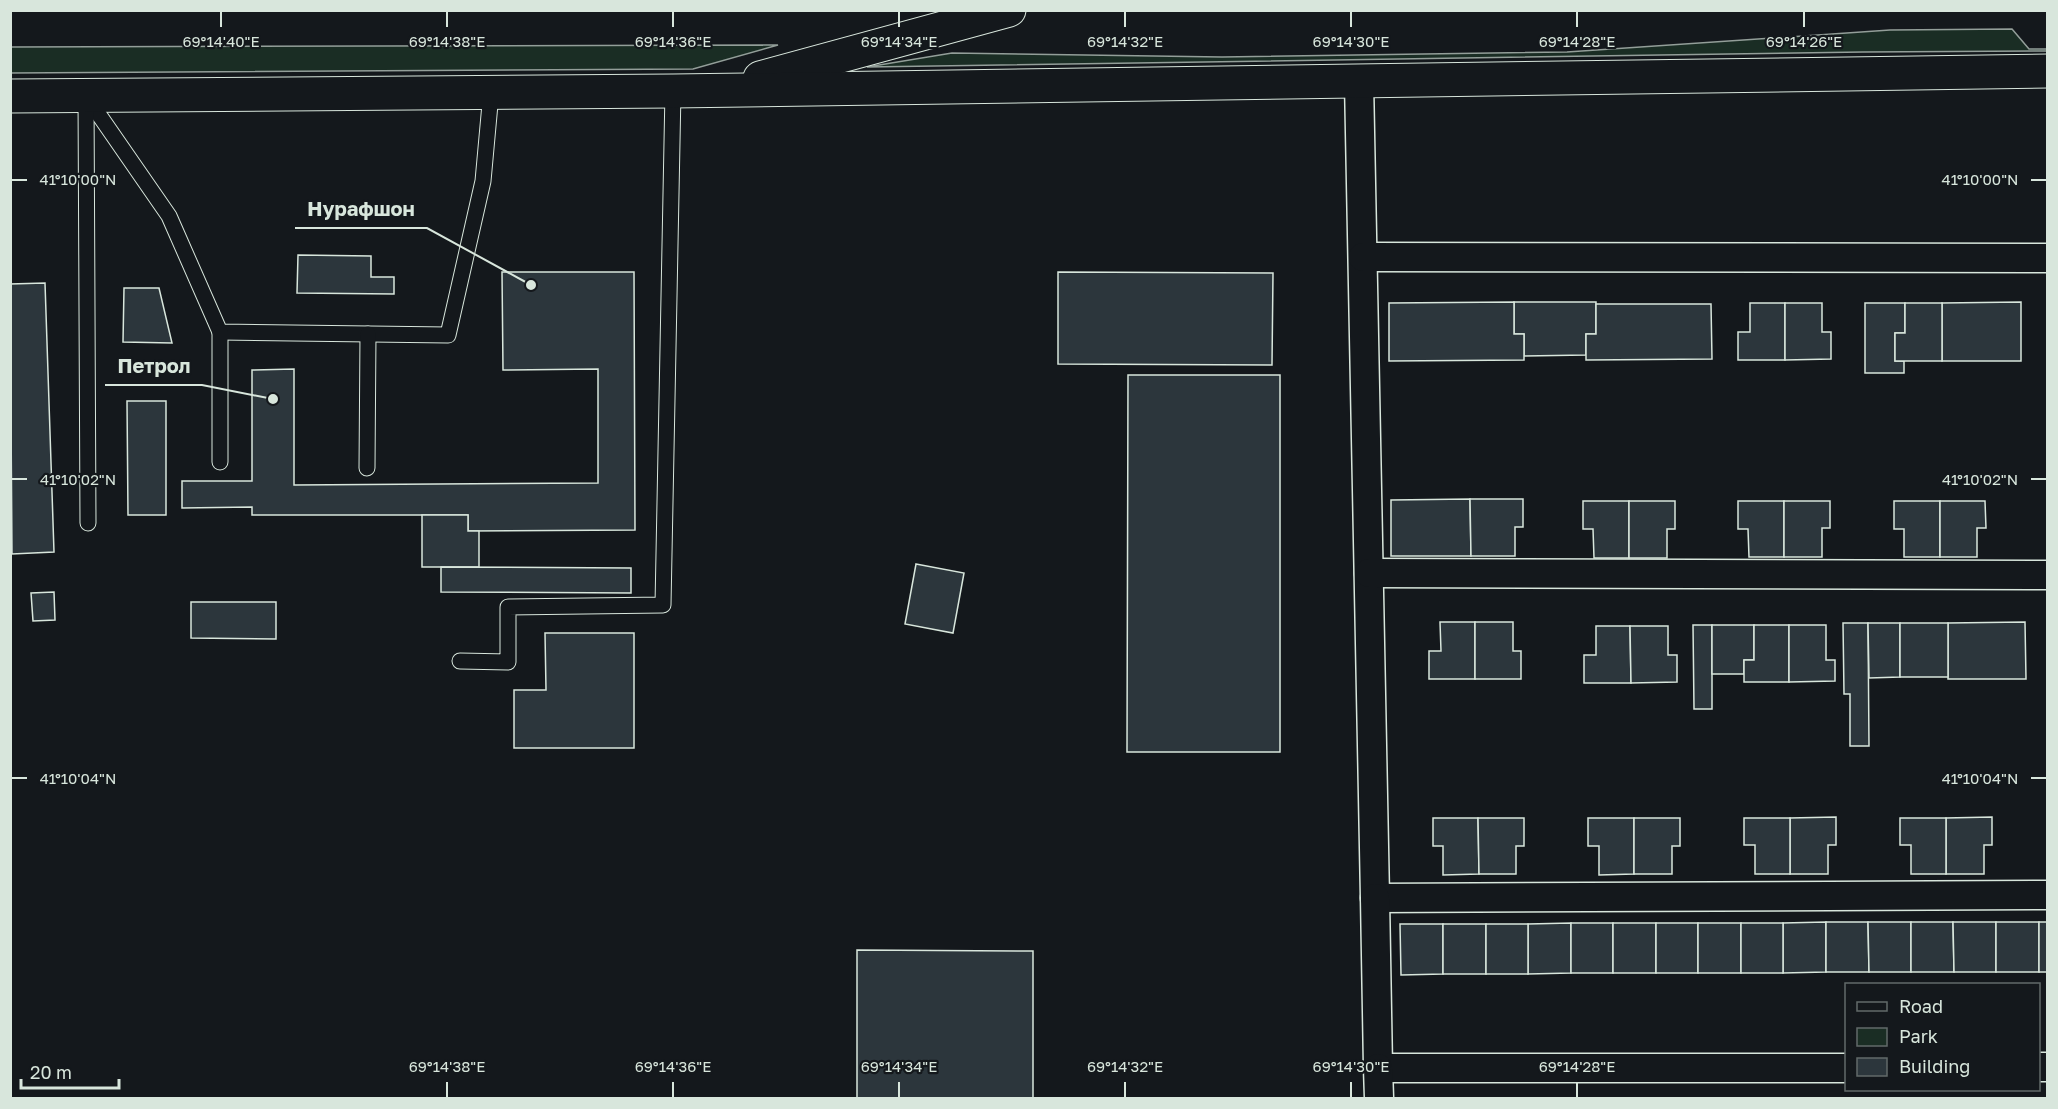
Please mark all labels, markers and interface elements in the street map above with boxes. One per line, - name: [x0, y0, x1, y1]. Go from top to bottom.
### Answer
- text: 69°14'40"E: [182, 32, 260, 50]
- text: 69°14'38"E: [409, 32, 485, 50]
- text: 69°14'36"E: [635, 32, 711, 50]
- text: 69°14'34"E: [861, 32, 937, 50]
- text: 69°14'32"E: [1087, 32, 1163, 50]
- text: 69°14'30"E: [1313, 32, 1389, 50]
- text: 69°14'28"E: [1539, 32, 1615, 50]
- text: 69°14'26"E: [1766, 32, 1842, 50]
- text: 41°10'00"N: [40, 170, 116, 188]
- text: 41°10'00"N: [1942, 170, 2018, 188]
- callout: Нурафшон: [295, 190, 427, 228]
- text: Нурафшон: [307, 196, 415, 220]
- callout: Петрол: [105, 347, 202, 385]
- text: Петрол: [117, 353, 191, 377]
- text: 41°10'02"N: [40, 470, 116, 488]
- text: 41°10'02"N: [1942, 470, 2018, 488]
- text: 41°10'04"N: [40, 769, 116, 787]
- text: 41°10'04"N: [1942, 769, 2018, 787]
- legend: [1845, 983, 2040, 1091]
- text: Road: [1899, 995, 1943, 1017]
- text: Park: [1899, 1025, 1938, 1047]
- scale bar: [21, 1052, 118, 1090]
- text: Building: [1899, 1055, 1970, 1077]
- text: 69°14'38"E: [409, 1057, 485, 1075]
- text: 69°14'36"E: [635, 1057, 711, 1075]
- text: 69°14'34"E: [861, 1057, 937, 1075]
- text: 69°14'32"E: [1087, 1057, 1163, 1075]
- text: 69°14'30"E: [1313, 1057, 1389, 1075]
- text: 69°14'28"E: [1539, 1057, 1615, 1075]
- text: 20 m: [30, 1061, 72, 1083]

